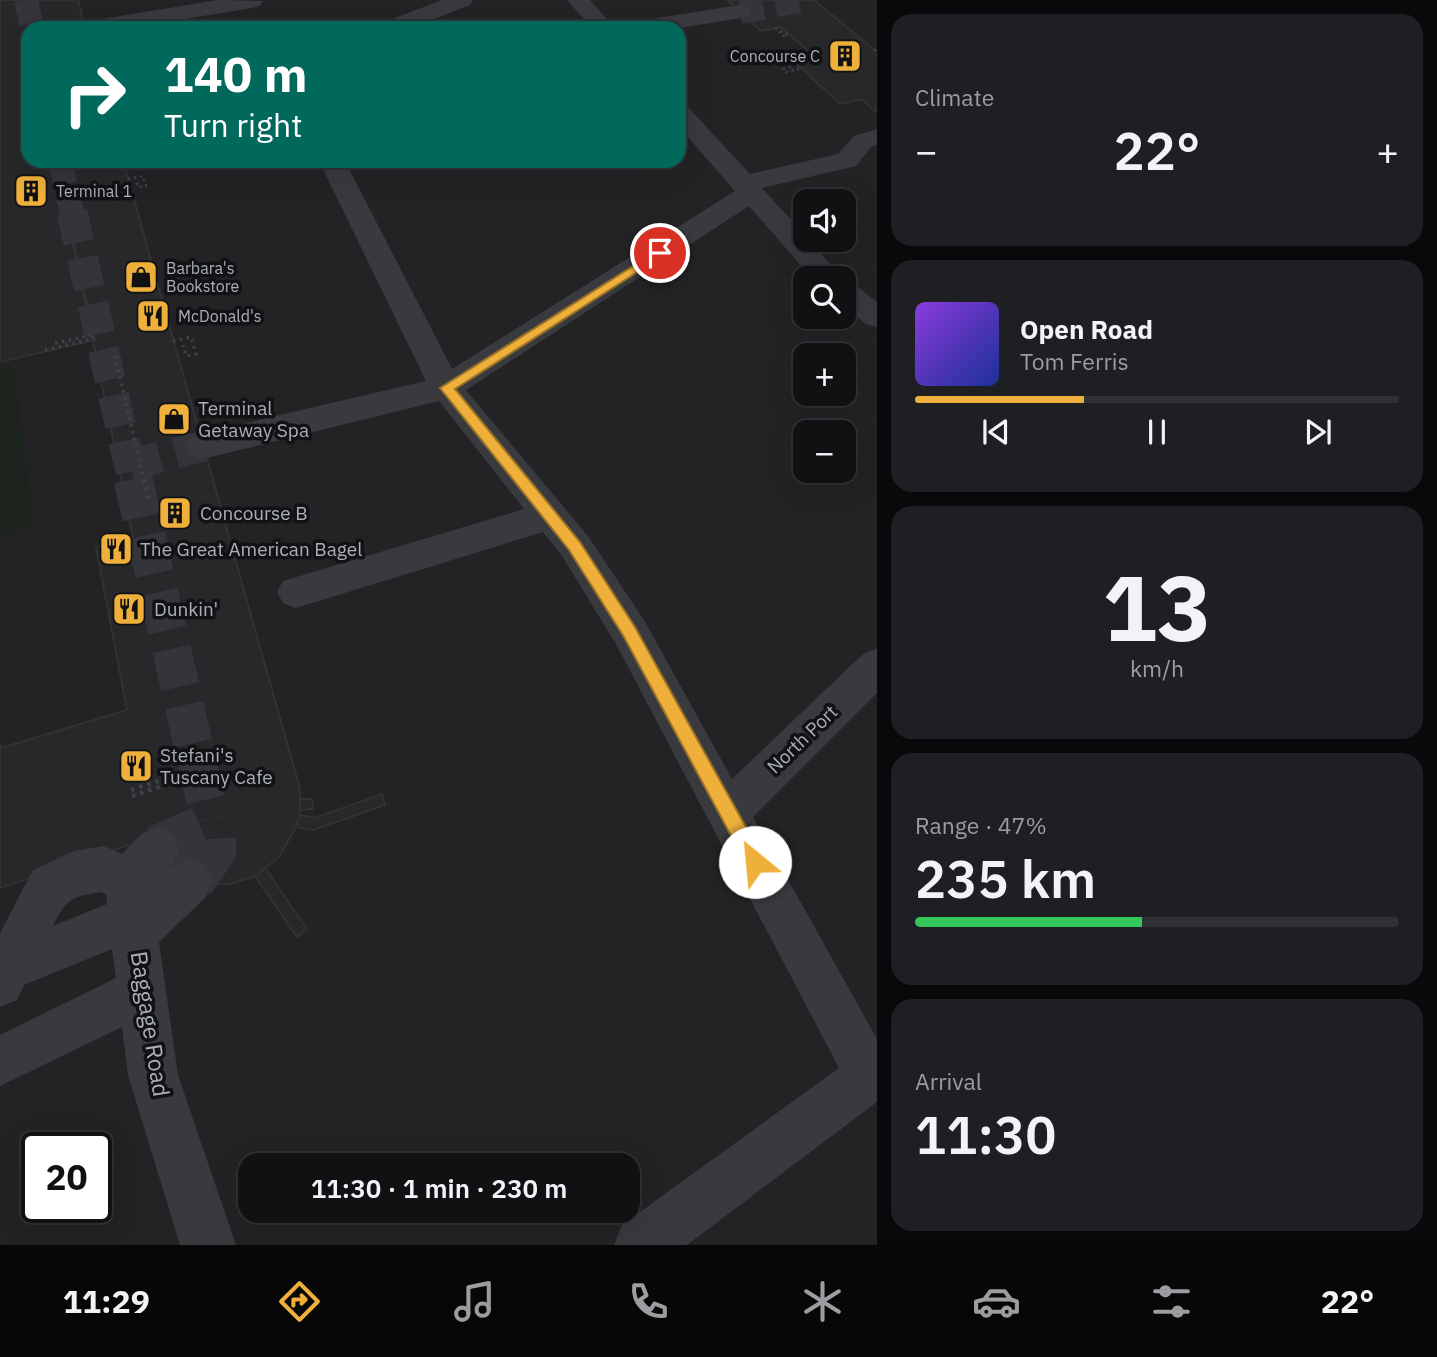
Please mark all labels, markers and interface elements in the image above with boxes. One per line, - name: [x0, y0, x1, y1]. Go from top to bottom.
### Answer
- building icon: Concourse C: [826, 37, 864, 75]
- text: 140 m: [164, 42, 308, 105]
- place label: Concourse C: [730, 46, 820, 66]
- icon: right: [49, 49, 140, 140]
- text: Climate: [915, 82, 994, 112]
- text: Turn right: [164, 104, 302, 146]
- text: 22°: [1114, 117, 1200, 184]
- text: −: [915, 126, 938, 175]
- text: +: [1376, 126, 1399, 175]
- building icon: Terminal 1: [12, 172, 50, 210]
- place label: Terminal 1: [56, 181, 132, 201]
- map controls: [793, 189, 856, 483]
- button: sound: [793, 189, 856, 252]
- pin: [630, 223, 690, 283]
- icon: arrive: [641, 234, 679, 272]
- shop icon: Barbara's Bookstore: [122, 258, 160, 296]
- place label: Barbara's Bookstore: [166, 258, 240, 296]
- button: search: [793, 266, 856, 329]
- restaurant icon: McDonald's: [134, 297, 172, 335]
- place label: McDonald's: [178, 306, 262, 326]
- text: Open Road: [1020, 312, 1153, 346]
- button: +: [793, 343, 856, 406]
- text: Tom Ferris: [1020, 346, 1129, 376]
- place label: Terminal Getaway Spa: [198, 396, 309, 442]
- shop icon: Terminal Getaway Spa: [155, 400, 193, 438]
- icon: previous: [977, 413, 1015, 451]
- icon: pause: [1138, 413, 1176, 451]
- icon: next: [1299, 413, 1337, 451]
- button: −: [793, 420, 856, 483]
- building icon: Concourse B: [156, 494, 194, 532]
- place label: Concourse B: [200, 501, 308, 525]
- restaurant icon: The Great American Bagel: [97, 530, 135, 568]
- place label: The Great American Bagel: [140, 537, 362, 561]
- text: 13: [1102, 548, 1212, 666]
- restaurant icon: Dunkin': [110, 590, 148, 628]
- place label: Dunkin': [154, 597, 218, 621]
- text: km/h: [1130, 653, 1184, 683]
- street label: North Port: [762, 700, 842, 778]
- place label: Stefani's Tuscany Cafe: [160, 743, 273, 789]
- restaurant icon: Stefani's Tuscany Cafe: [117, 747, 155, 785]
- text: Range · 47%: [915, 810, 1047, 840]
- position arrow: [718, 825, 792, 899]
- text: 235 km: [915, 845, 1096, 912]
- street label: Baggage Road: [125, 949, 177, 1099]
- text: Arrival: [915, 1066, 982, 1096]
- text: 11:30: [915, 1101, 1056, 1168]
- speed limit sign: 20: [21, 1132, 112, 1223]
- text: 11:30 · 1 min · 230 m: [311, 1171, 567, 1205]
- icon: directions: [275, 1277, 324, 1326]
- icon: music: [450, 1277, 499, 1326]
- icon: phone: [624, 1277, 673, 1326]
- icon: climate: [798, 1277, 847, 1326]
- icon: car: [972, 1277, 1021, 1326]
- icon: filters: [1147, 1277, 1196, 1326]
- text: 11:29: [63, 1280, 150, 1322]
- text: 22°: [1321, 1280, 1374, 1322]

